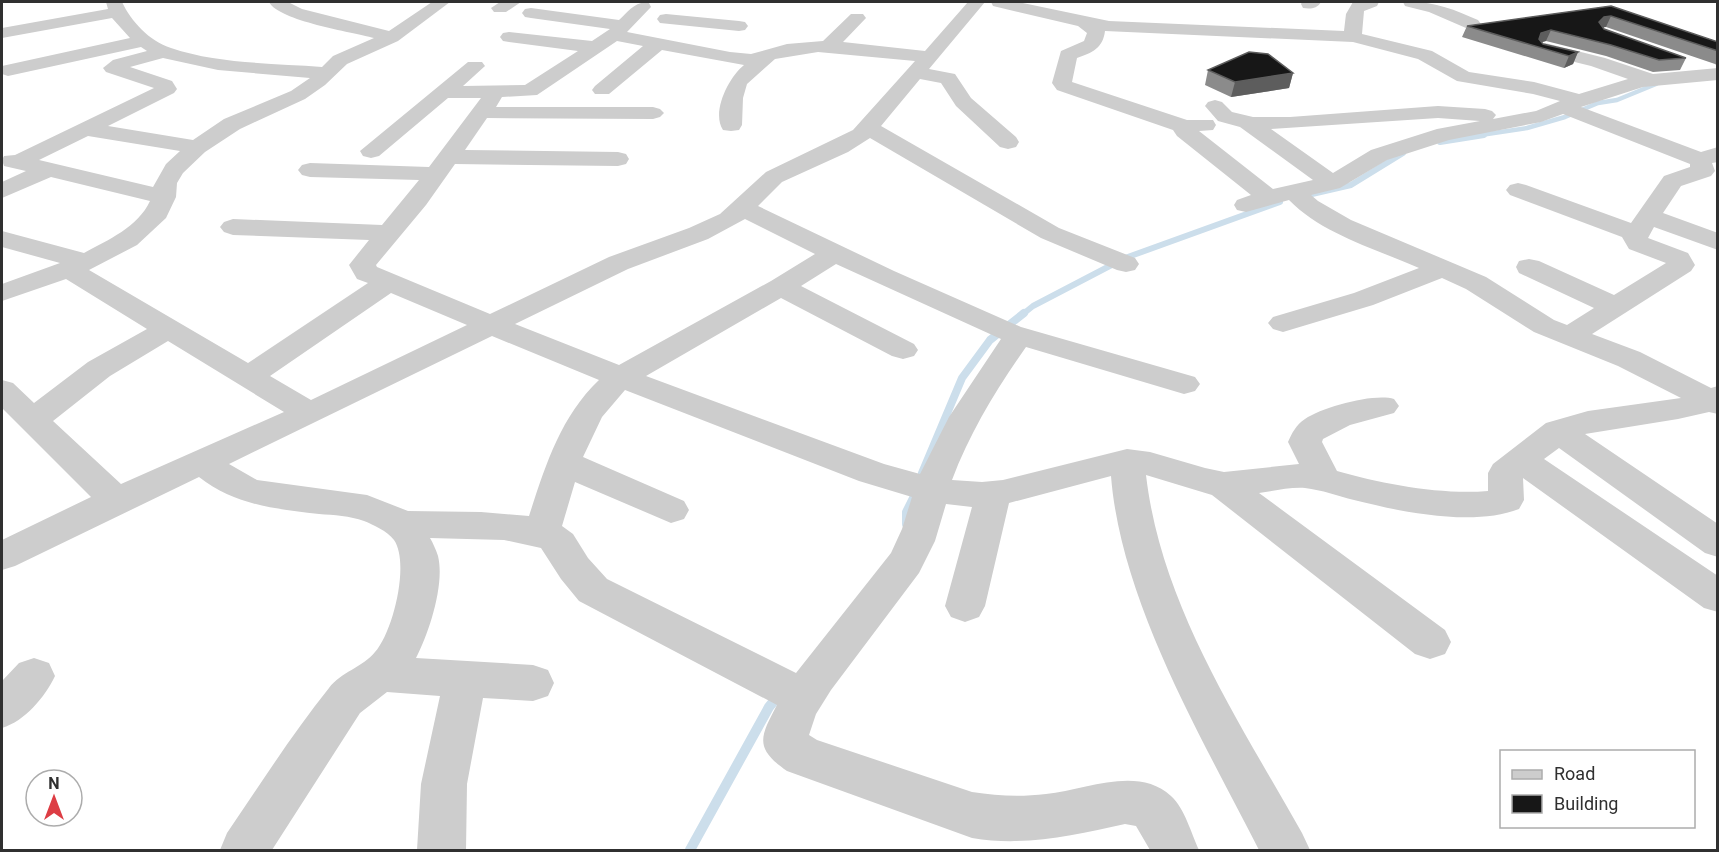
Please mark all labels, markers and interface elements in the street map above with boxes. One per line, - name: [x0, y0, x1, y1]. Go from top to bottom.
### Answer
- legend: [1500, 750, 1695, 828]
- text: Road: [1554, 763, 1595, 784]
- north arrow: [24, 768, 84, 828]
- text: N: [48, 774, 60, 793]
- text: Building: [1554, 793, 1618, 814]

